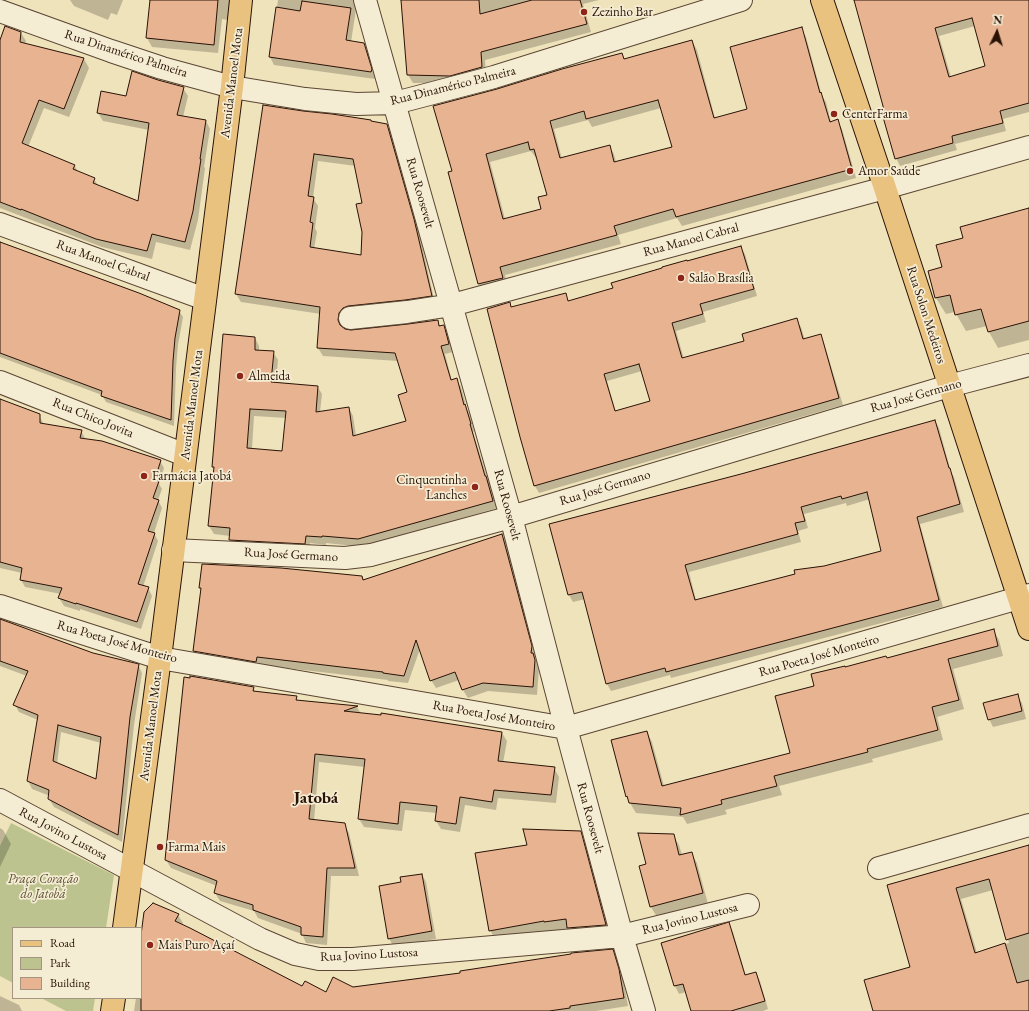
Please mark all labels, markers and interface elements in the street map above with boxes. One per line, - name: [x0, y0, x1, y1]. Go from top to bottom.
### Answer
- place label: Zezinho Bar: [592, 4, 653, 20]
- marker: Zezinho Bar: [579, 7, 589, 17]
- north arrow: [977, 12, 1017, 52]
- text: N: [993, 13, 1003, 27]
- street label: Rua Dinamérico Palmeira: [63, 27, 189, 81]
- street label: Avenida Manoel Mota: [218, 27, 246, 139]
- street label: Rua Dinamérico Palmeira: [389, 63, 517, 109]
- place label: CenterFarma: [842, 106, 908, 122]
- marker: CenterFarma: [829, 109, 839, 119]
- street label: Rua Roosevelt: [402, 156, 438, 230]
- place label: Amor Saúde: [858, 163, 920, 179]
- marker: Amor Saúde: [845, 166, 855, 176]
- street label: Rua Manoel Cabral: [641, 220, 741, 260]
- street label: Rua Manoel Cabral: [54, 237, 152, 285]
- street label: Rua Solon Medeiros: [903, 264, 949, 366]
- place label: Salão Brasília: [689, 270, 754, 286]
- marker: Salão Brasília: [676, 273, 686, 283]
- street label: Avenida Manoel Mota: [178, 349, 206, 461]
- place label: Almeida: [248, 368, 290, 384]
- marker: Almeida: [235, 371, 245, 381]
- street label: Rua José Germano: [869, 376, 963, 416]
- street label: Rua Chico Jovita: [50, 395, 136, 441]
- street label: Rua José Germano: [558, 467, 652, 509]
- place label: Farmácia Jatobá: [152, 468, 231, 484]
- street label: Rua Roosevelt: [490, 468, 524, 542]
- marker: Farmácia Jatobá: [139, 471, 149, 481]
- place label: Cinquentinha Lanches: [396, 472, 467, 503]
- marker: Cinquentinha Lanches: [470, 482, 480, 492]
- street label: Rua José Germano: [244, 545, 338, 565]
- street label: Rua Poeta José Monteiro: [55, 617, 179, 667]
- street label: Rua Poeta José Monteiro: [757, 631, 881, 681]
- street label: Avenida Manoel Mota: [137, 670, 165, 782]
- street label: Rua Poeta José Monteiro: [431, 698, 557, 734]
- street label: Rua Roosevelt: [573, 781, 607, 855]
- district label: Jatobá: [294, 788, 338, 808]
- street label: Rua Jovino Lustosa: [16, 804, 110, 864]
- place label: Farma Mais: [168, 839, 226, 855]
- marker: Farma Mais: [155, 842, 165, 852]
- park label: Praça Coração do Jatobá: [8, 871, 78, 902]
- street label: Rua Jovino Lustosa: [641, 900, 739, 938]
- legend: [12, 927, 142, 999]
- text: Road: [50, 935, 75, 951]
- place label: Mais Puro Açaí: [158, 937, 234, 953]
- marker: Mais Puro Açaí: [145, 940, 155, 950]
- street label: Rua Jovino Lustosa: [320, 945, 418, 965]
- text: Park: [50, 955, 70, 971]
- text: Building: [50, 975, 90, 991]

